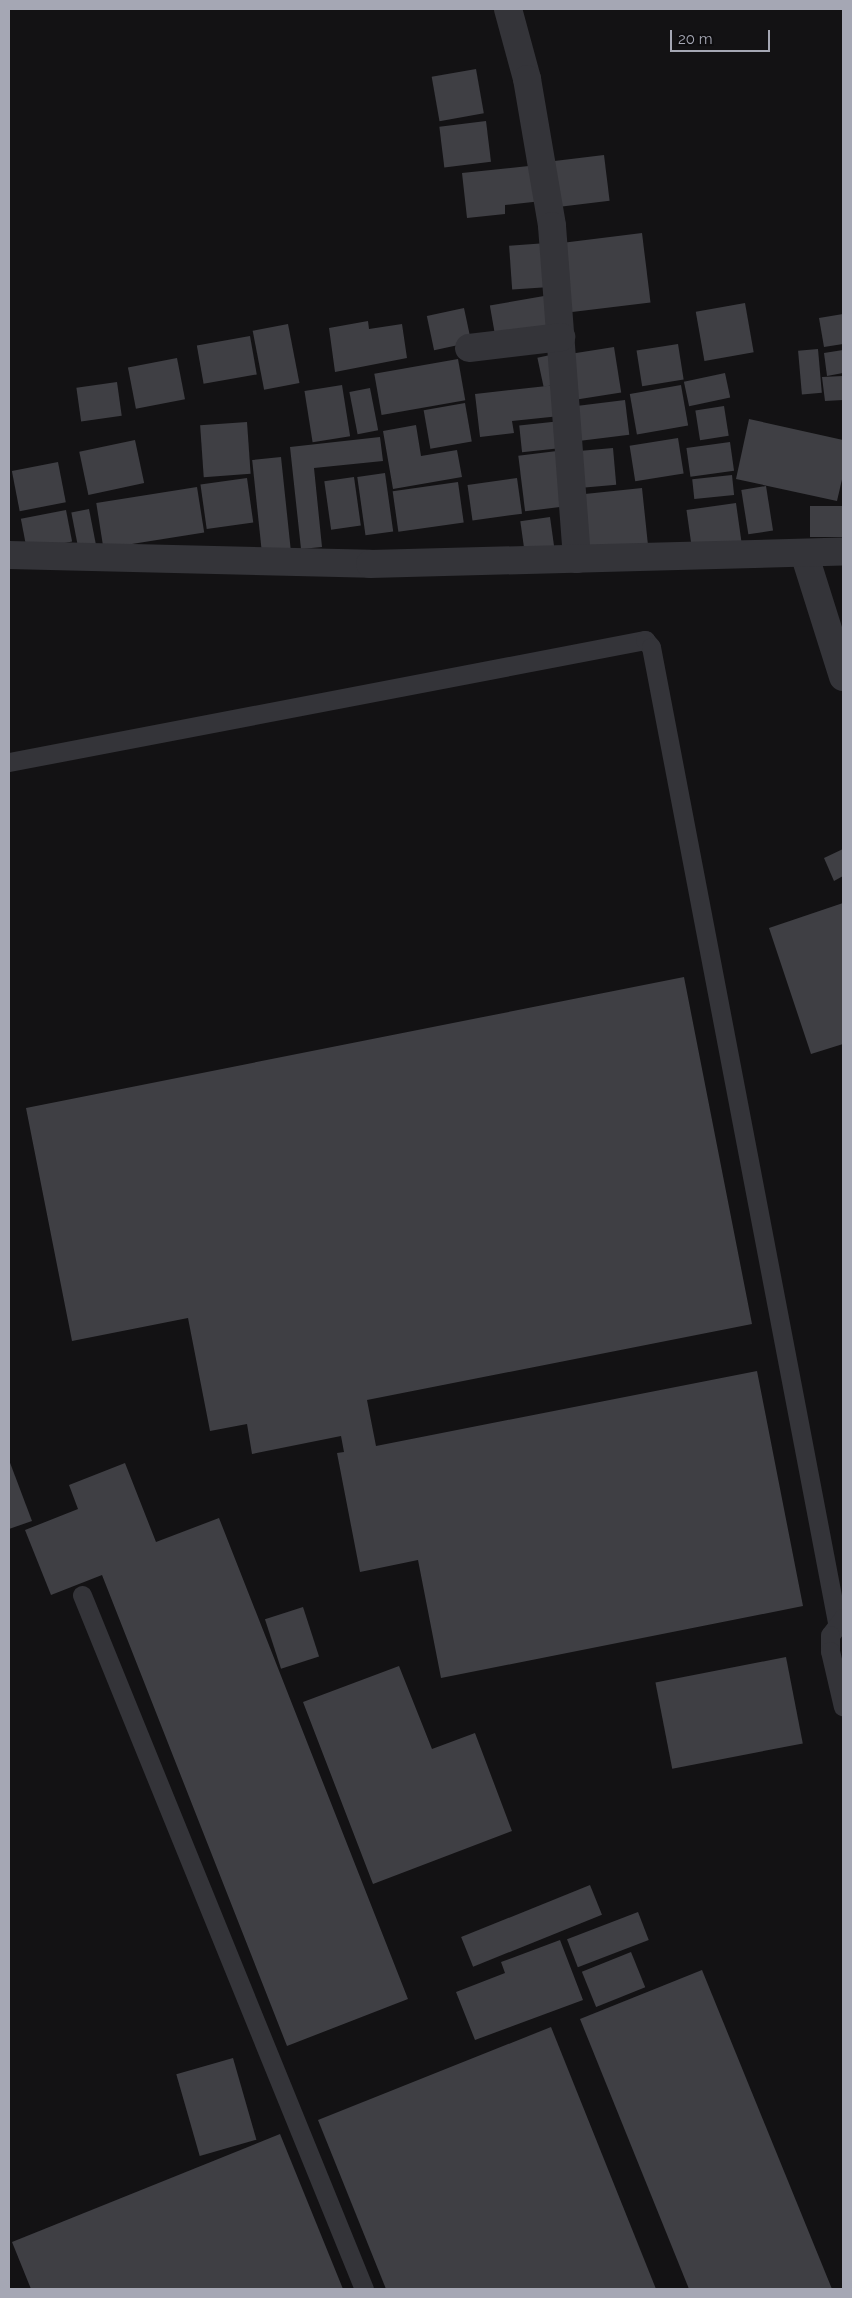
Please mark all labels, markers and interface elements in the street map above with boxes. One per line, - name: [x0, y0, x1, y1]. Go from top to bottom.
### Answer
- scale bar: [672, 20, 772, 52]
- text: 20 m: [678, 30, 713, 48]

